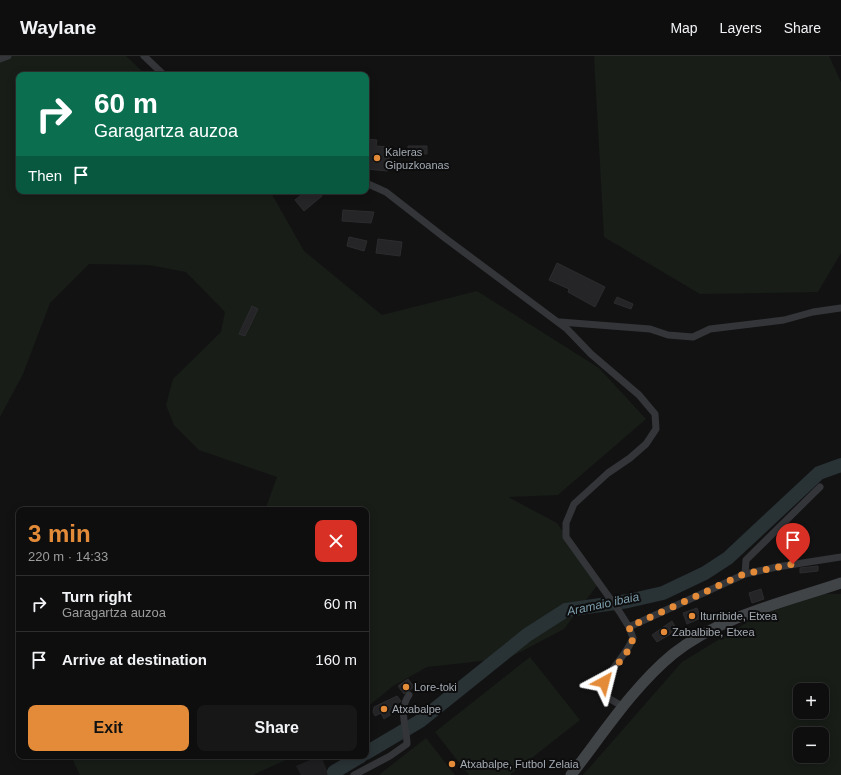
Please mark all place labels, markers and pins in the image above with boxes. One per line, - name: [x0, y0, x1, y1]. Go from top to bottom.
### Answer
- place label: Kaleras Gipuzkoanas: [385, 146, 450, 171]
- marker: Kaleras Gipuzkoanas: [372, 153, 382, 163]
- pin: [776, 523, 810, 564]
- place label: Iturribide, Etxea: [700, 610, 778, 622]
- marker: Iturribide, Etxea: [687, 611, 697, 621]
- place label: Zabalbibe, Etxea: [672, 626, 755, 638]
- marker: Zabalbibe, Etxea: [659, 627, 669, 637]
- place label: Lore-toki: [414, 681, 457, 693]
- marker: Lore-toki: [401, 682, 411, 692]
- place label: Atxabalpe: [392, 703, 441, 715]
- marker: Atxabalpe: [379, 704, 389, 714]
- place label: Atxabalpe, Futbol Zelaia: [460, 758, 580, 770]
- marker: Atxabalpe, Futbol Zelaia: [447, 759, 457, 769]

